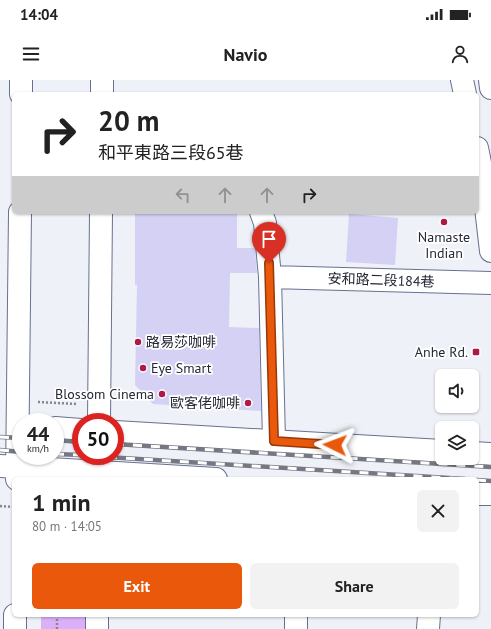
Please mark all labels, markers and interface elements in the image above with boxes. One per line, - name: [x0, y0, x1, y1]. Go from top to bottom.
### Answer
- text: 14:04: [20, 5, 58, 24]
- icon: menu: [20, 43, 42, 65]
- text: Navio: [224, 43, 267, 66]
- icon: person: [449, 43, 471, 65]
- text: 20 m: [98, 102, 159, 139]
- icon: right: [32, 108, 84, 160]
- text: 和平東路三段65巷: [98, 141, 244, 164]
- icon: left: [172, 184, 194, 206]
- icon: ahead: [214, 184, 236, 206]
- icon: ahead: [256, 184, 278, 206]
- icon: right: [298, 184, 320, 206]
- marker: Namaste Indian: [439, 217, 449, 227]
- pin: [252, 222, 286, 263]
- icon: arrive: [258, 228, 280, 250]
- place label: Namaste Indian: [418, 228, 470, 262]
- street label: 安和路二段184巷: [327, 269, 435, 291]
- place label: 路易莎咖啡: [146, 333, 216, 351]
- marker: 路易莎咖啡: [133, 337, 143, 347]
- place label: Anhe Rd.: [415, 343, 468, 361]
- marker: Anhe Rd.: [471, 347, 481, 357]
- place label: Eye Smart: [151, 359, 212, 377]
- marker: Eye Smart: [138, 363, 148, 373]
- map controls: [435, 369, 479, 465]
- button: sound: [435, 369, 479, 413]
- place label: Blossom Cinema: [55, 385, 154, 403]
- marker: Blossom Cinema: [157, 389, 167, 399]
- place label: 歐客佬咖啡: [170, 394, 240, 412]
- marker: 歐客佬咖啡: [243, 398, 253, 408]
- speed limit sign: 50: [72, 413, 124, 465]
- text: 44: [27, 421, 49, 447]
- button: layers: [435, 421, 479, 465]
- position arrow: [314, 424, 356, 466]
- text: km/h: [27, 442, 49, 455]
- text: 1 min: [32, 487, 91, 518]
- button: close: [417, 490, 459, 532]
- text: 80 m · 14:05: [32, 518, 102, 535]
- button: Exit: [32, 563, 242, 609]
- button: Share: [250, 563, 459, 609]

